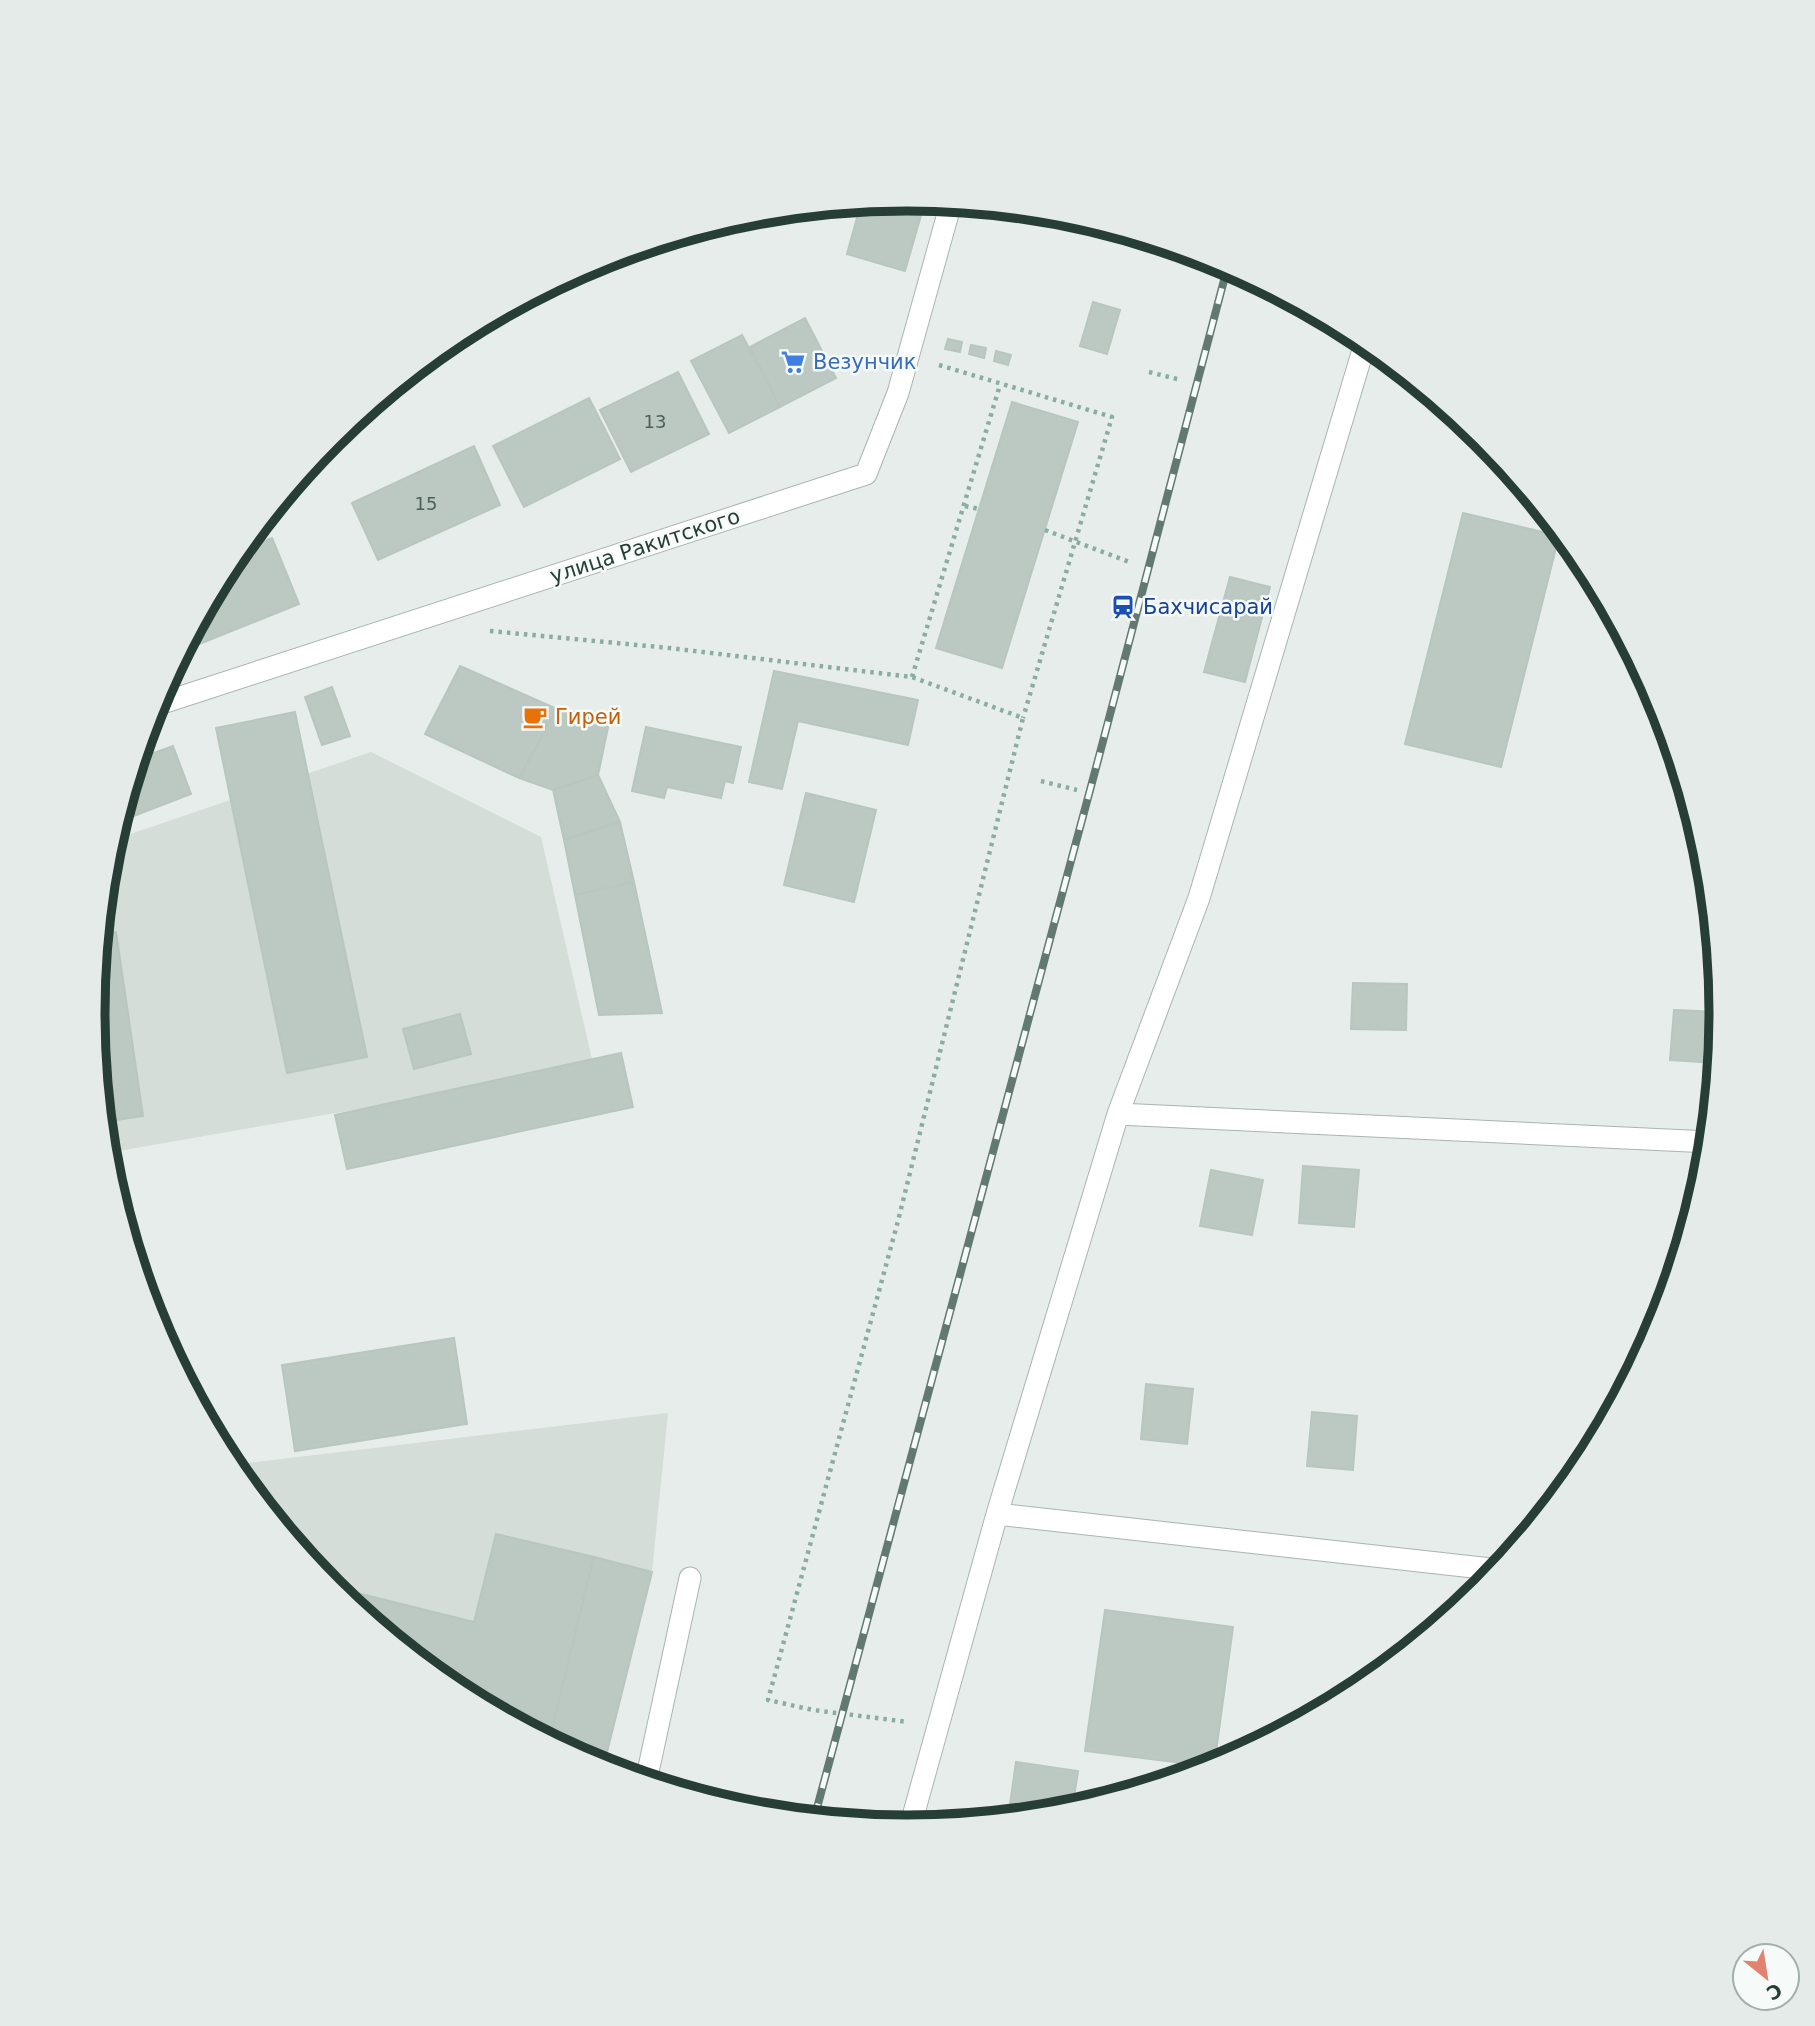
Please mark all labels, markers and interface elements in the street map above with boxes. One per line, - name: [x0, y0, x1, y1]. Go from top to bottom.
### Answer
- supermarket icon: Везунчик: [779, 348, 807, 376]
- place label: Везунчик: [813, 350, 916, 374]
- house number: 13: [644, 411, 666, 432]
- house number: 15: [415, 493, 437, 514]
- street label: улица Ракитского: [547, 504, 743, 588]
- station icon: Бахчисарай: [1109, 593, 1137, 621]
- place label: Бахчисарай: [1143, 595, 1273, 619]
- cafe icon: Гирей: [521, 703, 549, 731]
- place label: Гирей: [555, 705, 621, 729]
- north arrow: [1731, 1942, 1801, 2012]
- text: С: [1763, 1979, 1786, 2005]

